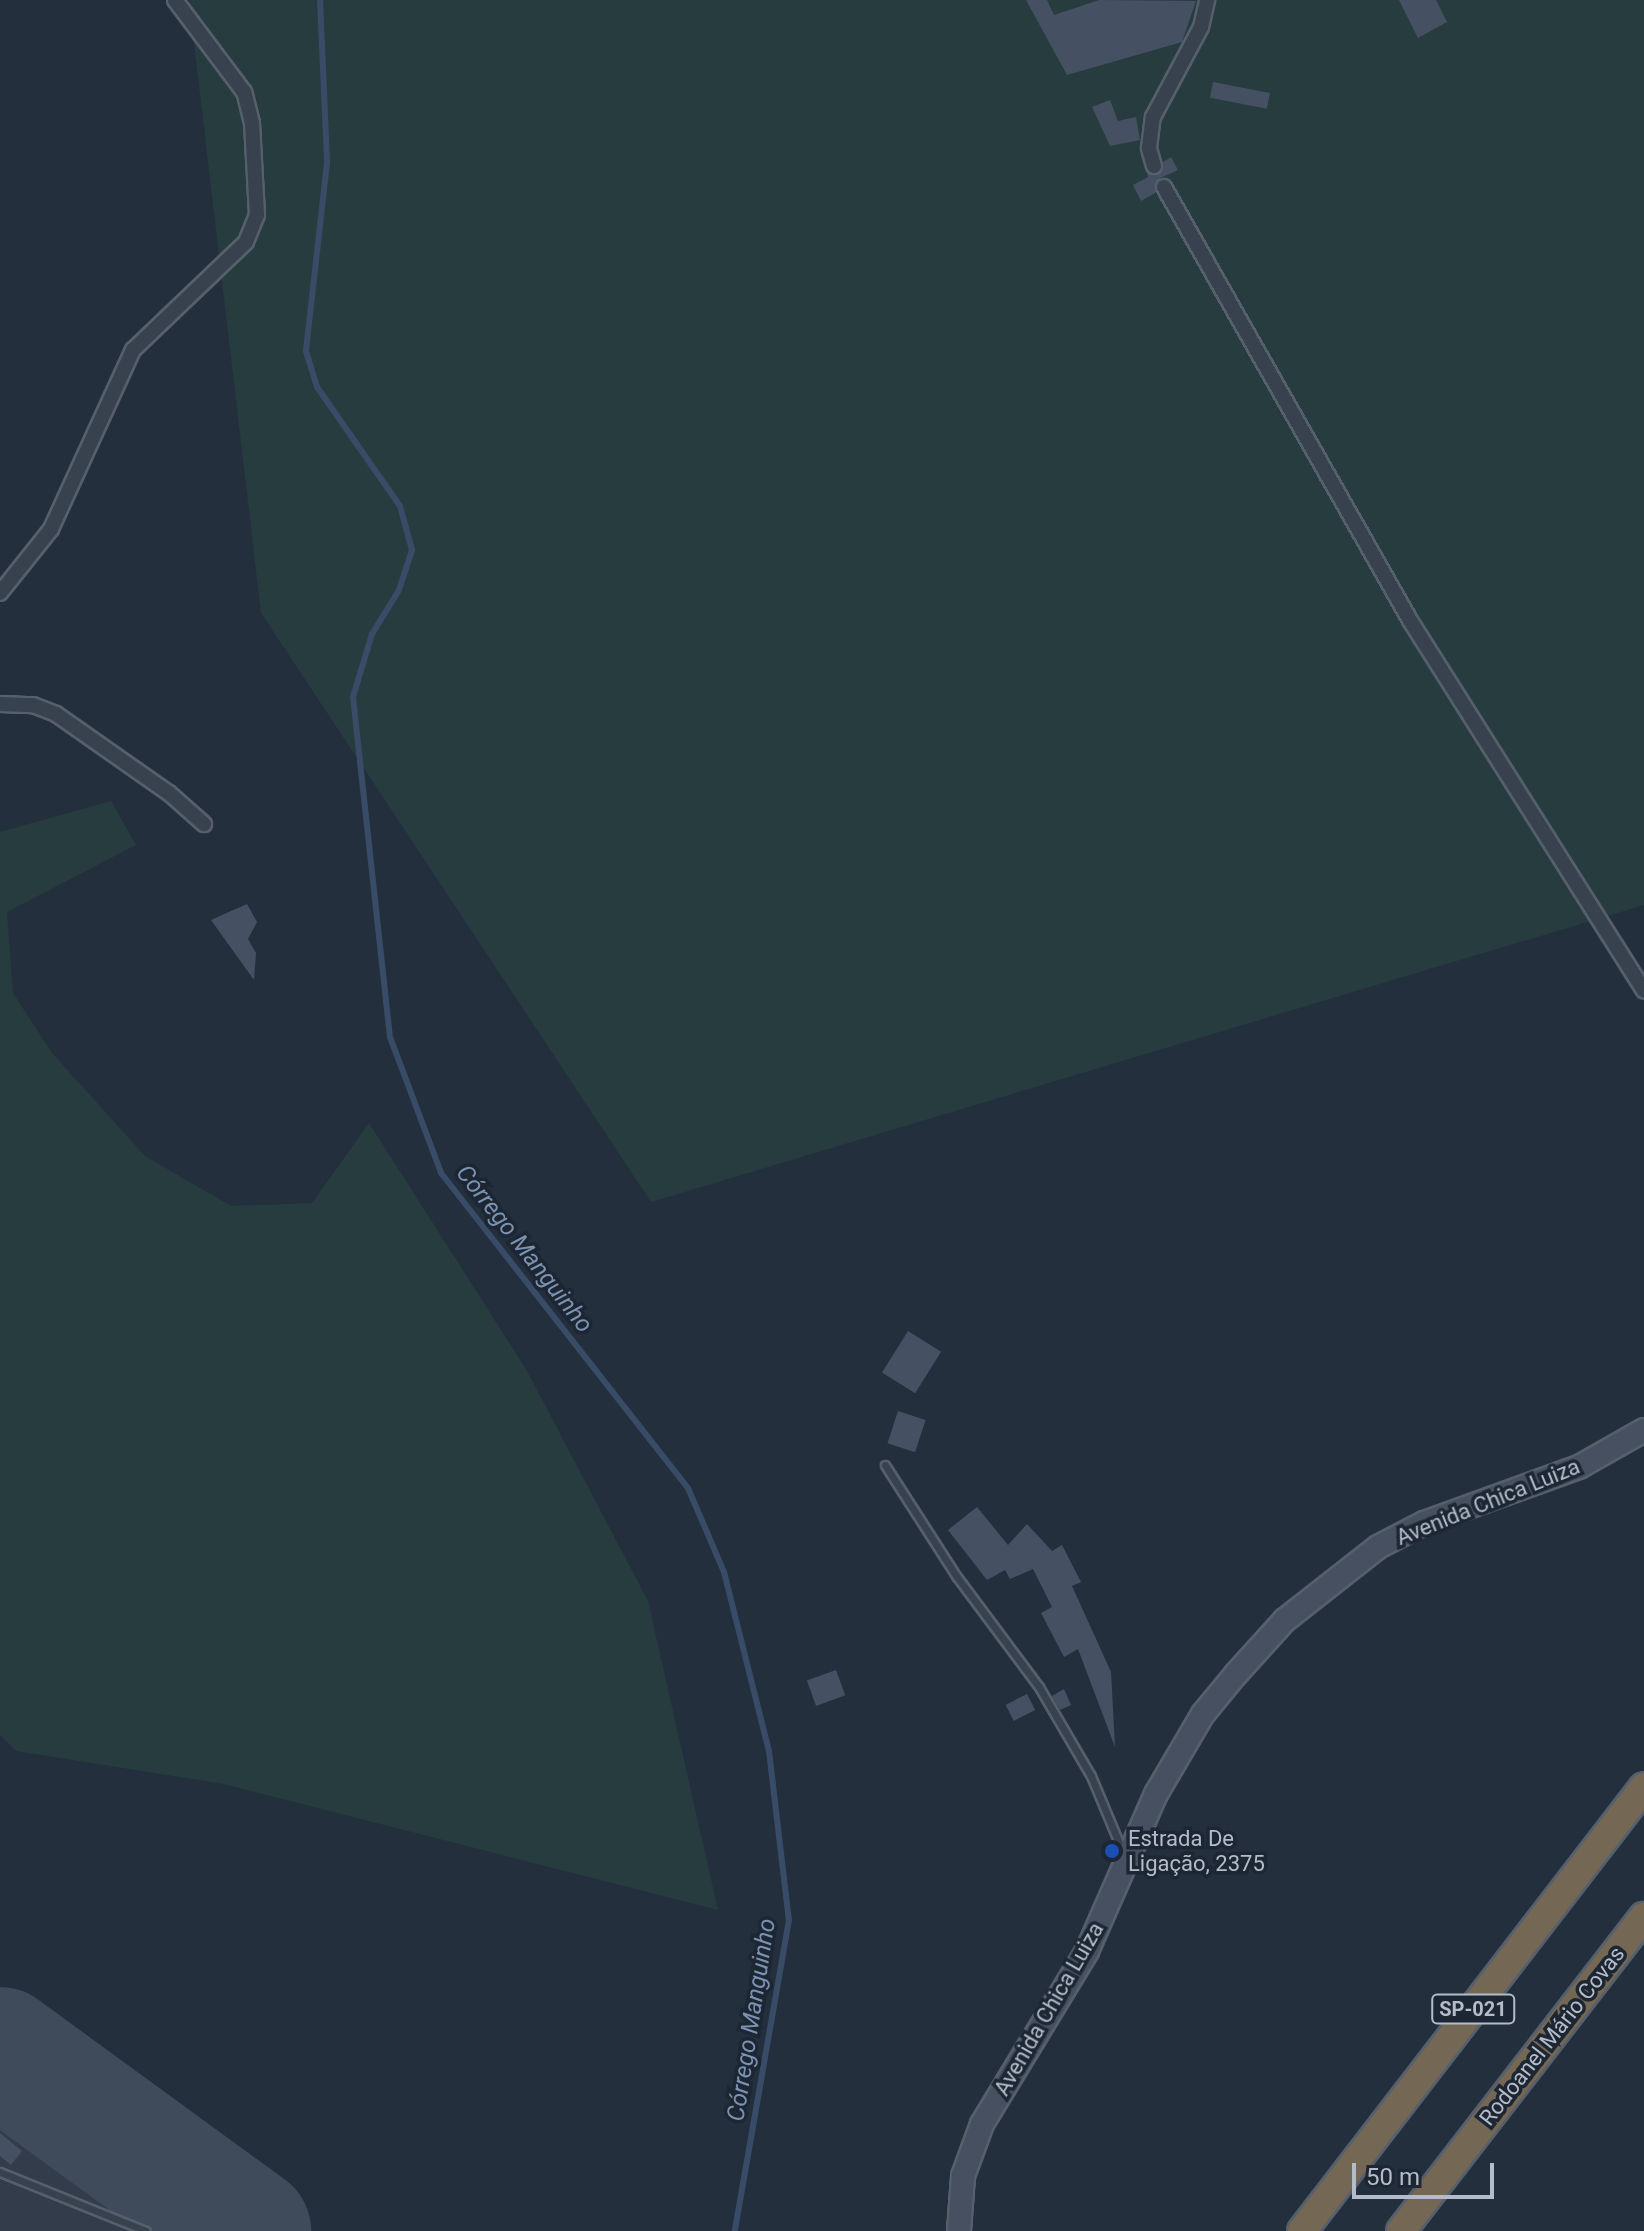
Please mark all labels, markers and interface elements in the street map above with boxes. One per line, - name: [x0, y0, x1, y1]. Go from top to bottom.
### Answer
- water label: Córrego Manguinho: [450, 1159, 598, 1339]
- street label: Avenida Chica Luiza: [1392, 1453, 1584, 1551]
- place label: Estrada De Ligação, 2375: [1128, 1825, 1265, 1876]
- marker: Estrada De Ligação, 2375: [1103, 1842, 1121, 1860]
- water label: Córrego Manguinho: [722, 1917, 782, 2123]
- street label: Avenida Chica Luiza: [989, 1918, 1109, 2100]
- street label: Rodoanel Mário Covas: [1474, 1941, 1630, 2131]
- road number: SP-021: [1431, 1993, 1515, 2025]
- scale bar: [1356, 2147, 1498, 2197]
- text: 50 m: [1366, 2163, 1420, 2191]

